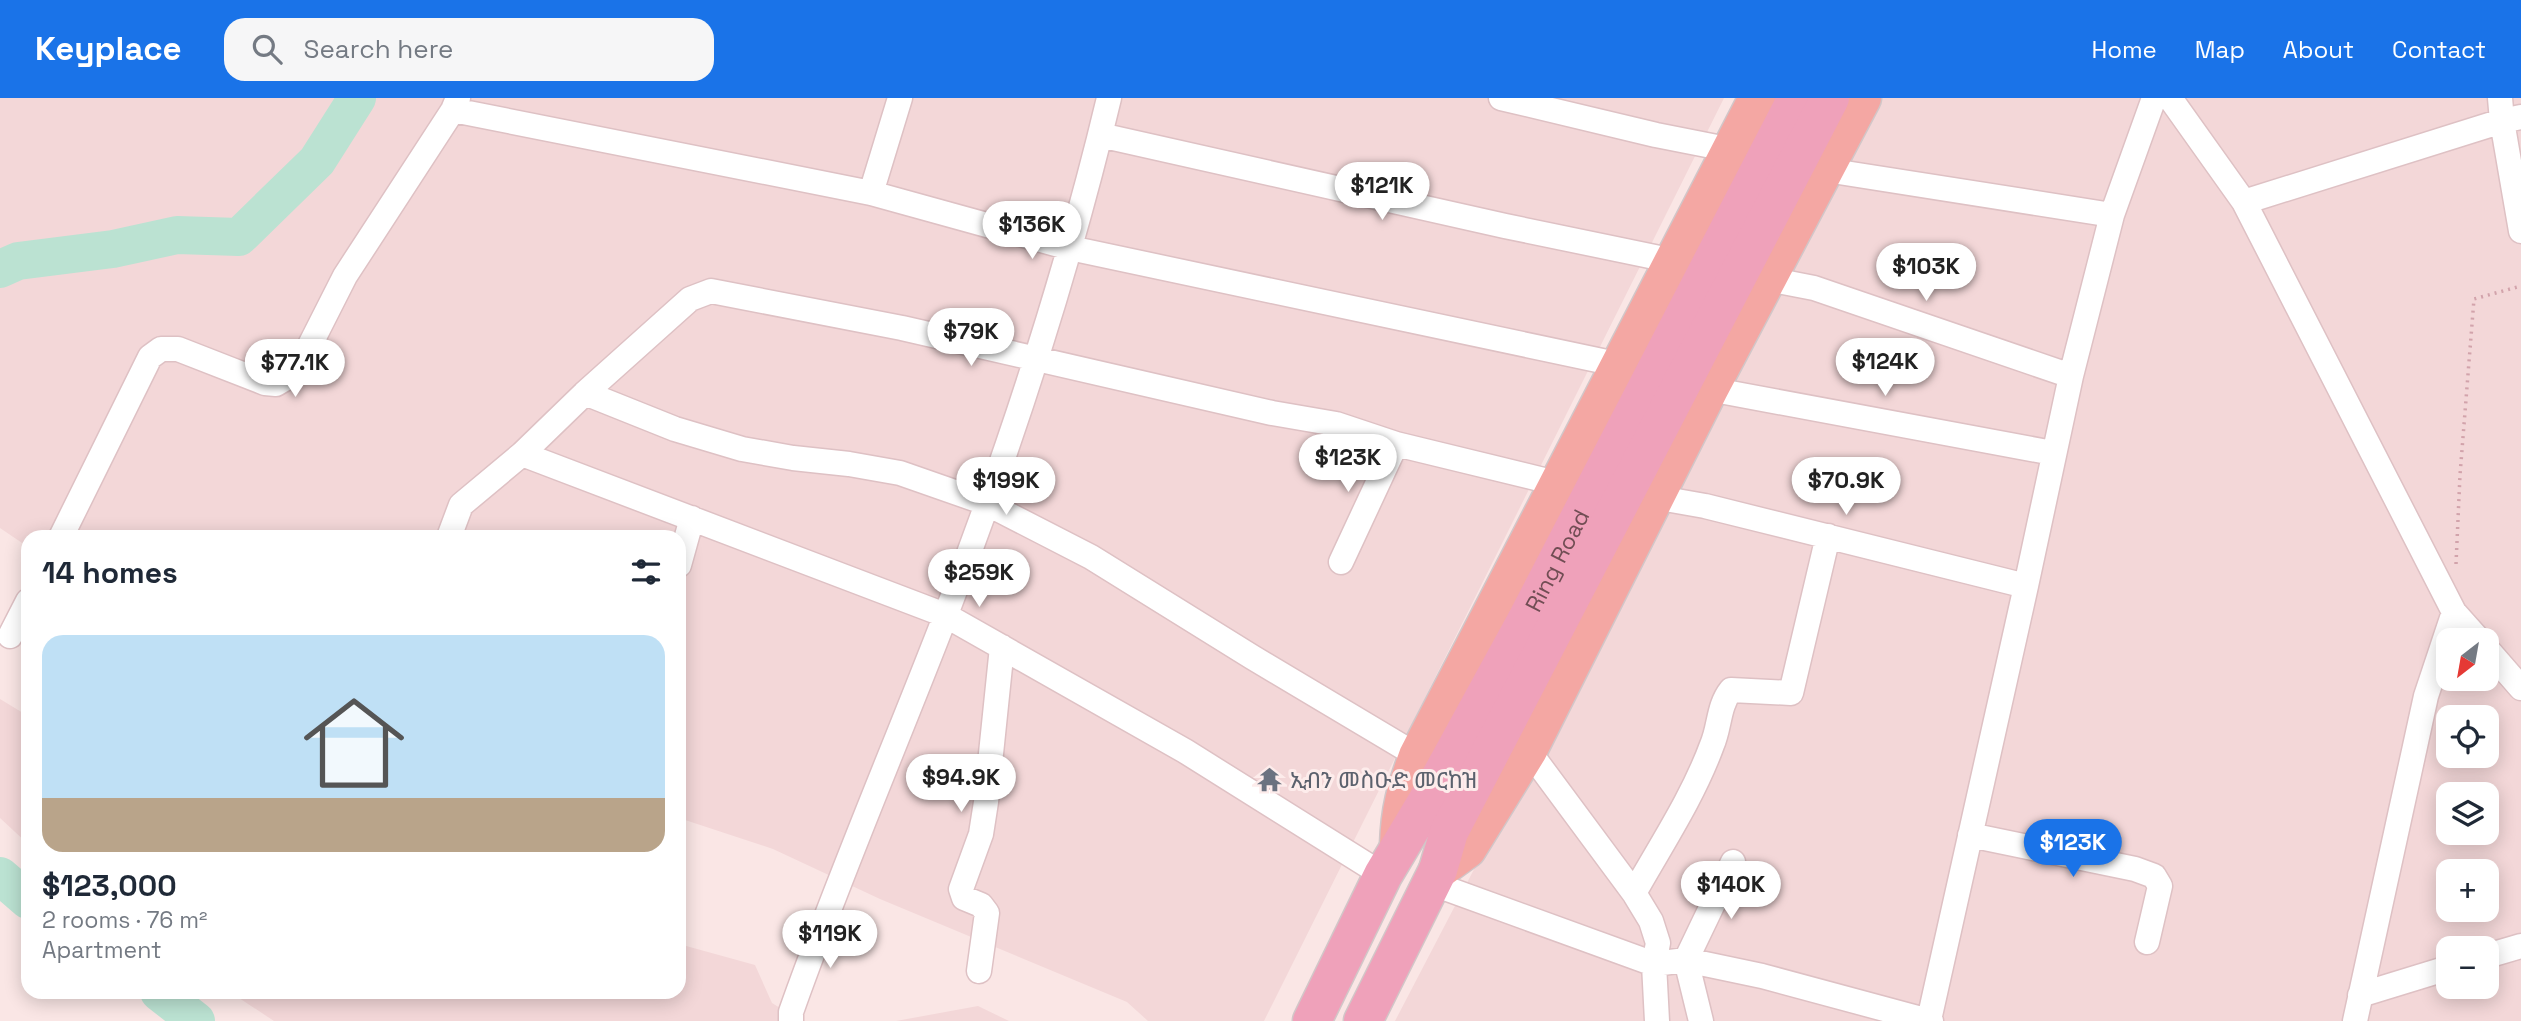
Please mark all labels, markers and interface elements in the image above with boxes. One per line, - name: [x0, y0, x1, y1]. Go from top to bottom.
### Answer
- search box: [224, 18, 714, 81]
- text: Keyplace: [35, 28, 182, 70]
- icon: search: [248, 30, 286, 68]
- text: Search here: [304, 32, 453, 66]
- text: Home: [2091, 34, 2157, 65]
- text: Map: [2195, 34, 2245, 65]
- text: About: [2283, 34, 2354, 65]
- text: Contact: [2392, 34, 2486, 65]
- pin: $121K: [1333, 162, 1431, 222]
- text: $121K: [1351, 170, 1413, 200]
- pin: $136K: [983, 202, 1081, 261]
- text: $136K: [999, 209, 1065, 239]
- pin: $103K: [1877, 244, 1975, 303]
- text: $103K: [1892, 251, 1960, 281]
- pin: $79K: [930, 308, 1012, 368]
- text: $79K: [943, 316, 999, 346]
- pin: $124K: [1836, 338, 1934, 398]
- pin: $77.1K: [238, 340, 352, 399]
- text: $124K: [1852, 346, 1918, 376]
- text: $77.1K: [261, 347, 329, 377]
- pin: $123K: [1299, 434, 1397, 494]
- text: $123K: [1315, 442, 1381, 472]
- pin: $199K: [957, 458, 1055, 517]
- pin: $70.9K: [1789, 458, 1903, 517]
- text: $199K: [972, 465, 1040, 495]
- text: $70.9K: [1808, 465, 1884, 495]
- street label: Ring Road: [1518, 504, 1596, 617]
- pin: $259K: [930, 550, 1028, 609]
- text: 14 homes: [42, 553, 178, 592]
- icon: filters: [627, 553, 665, 591]
- text: $259K: [944, 557, 1014, 587]
- north arrow: [2436, 628, 2499, 691]
- map controls: [2436, 628, 2499, 999]
- icon: home: [291, 680, 417, 806]
- button: locate: [2436, 705, 2499, 768]
- pin: $94.9K: [904, 754, 1018, 814]
- text: $94.9K: [922, 762, 1000, 792]
- place label: ኢብን መስዑድ መርከዝ: [1290, 765, 1477, 795]
- temple icon: ኢብን መስዑድ መርከዝ: [1256, 766, 1284, 794]
- button: layers: [2436, 782, 2499, 845]
- pin: $123K: [2024, 820, 2122, 879]
- text: $123K: [2040, 827, 2106, 857]
- button: +: [2436, 859, 2499, 922]
- pin: $140K: [1682, 862, 1780, 921]
- text: $123,000: [42, 866, 177, 905]
- text: $140K: [1697, 869, 1765, 899]
- text: 2 rooms · 76 m²: [42, 905, 207, 935]
- pin: $119K: [781, 910, 879, 970]
- text: $119K: [798, 918, 862, 948]
- text: Apartment: [42, 935, 162, 965]
- button: −: [2436, 936, 2499, 999]

